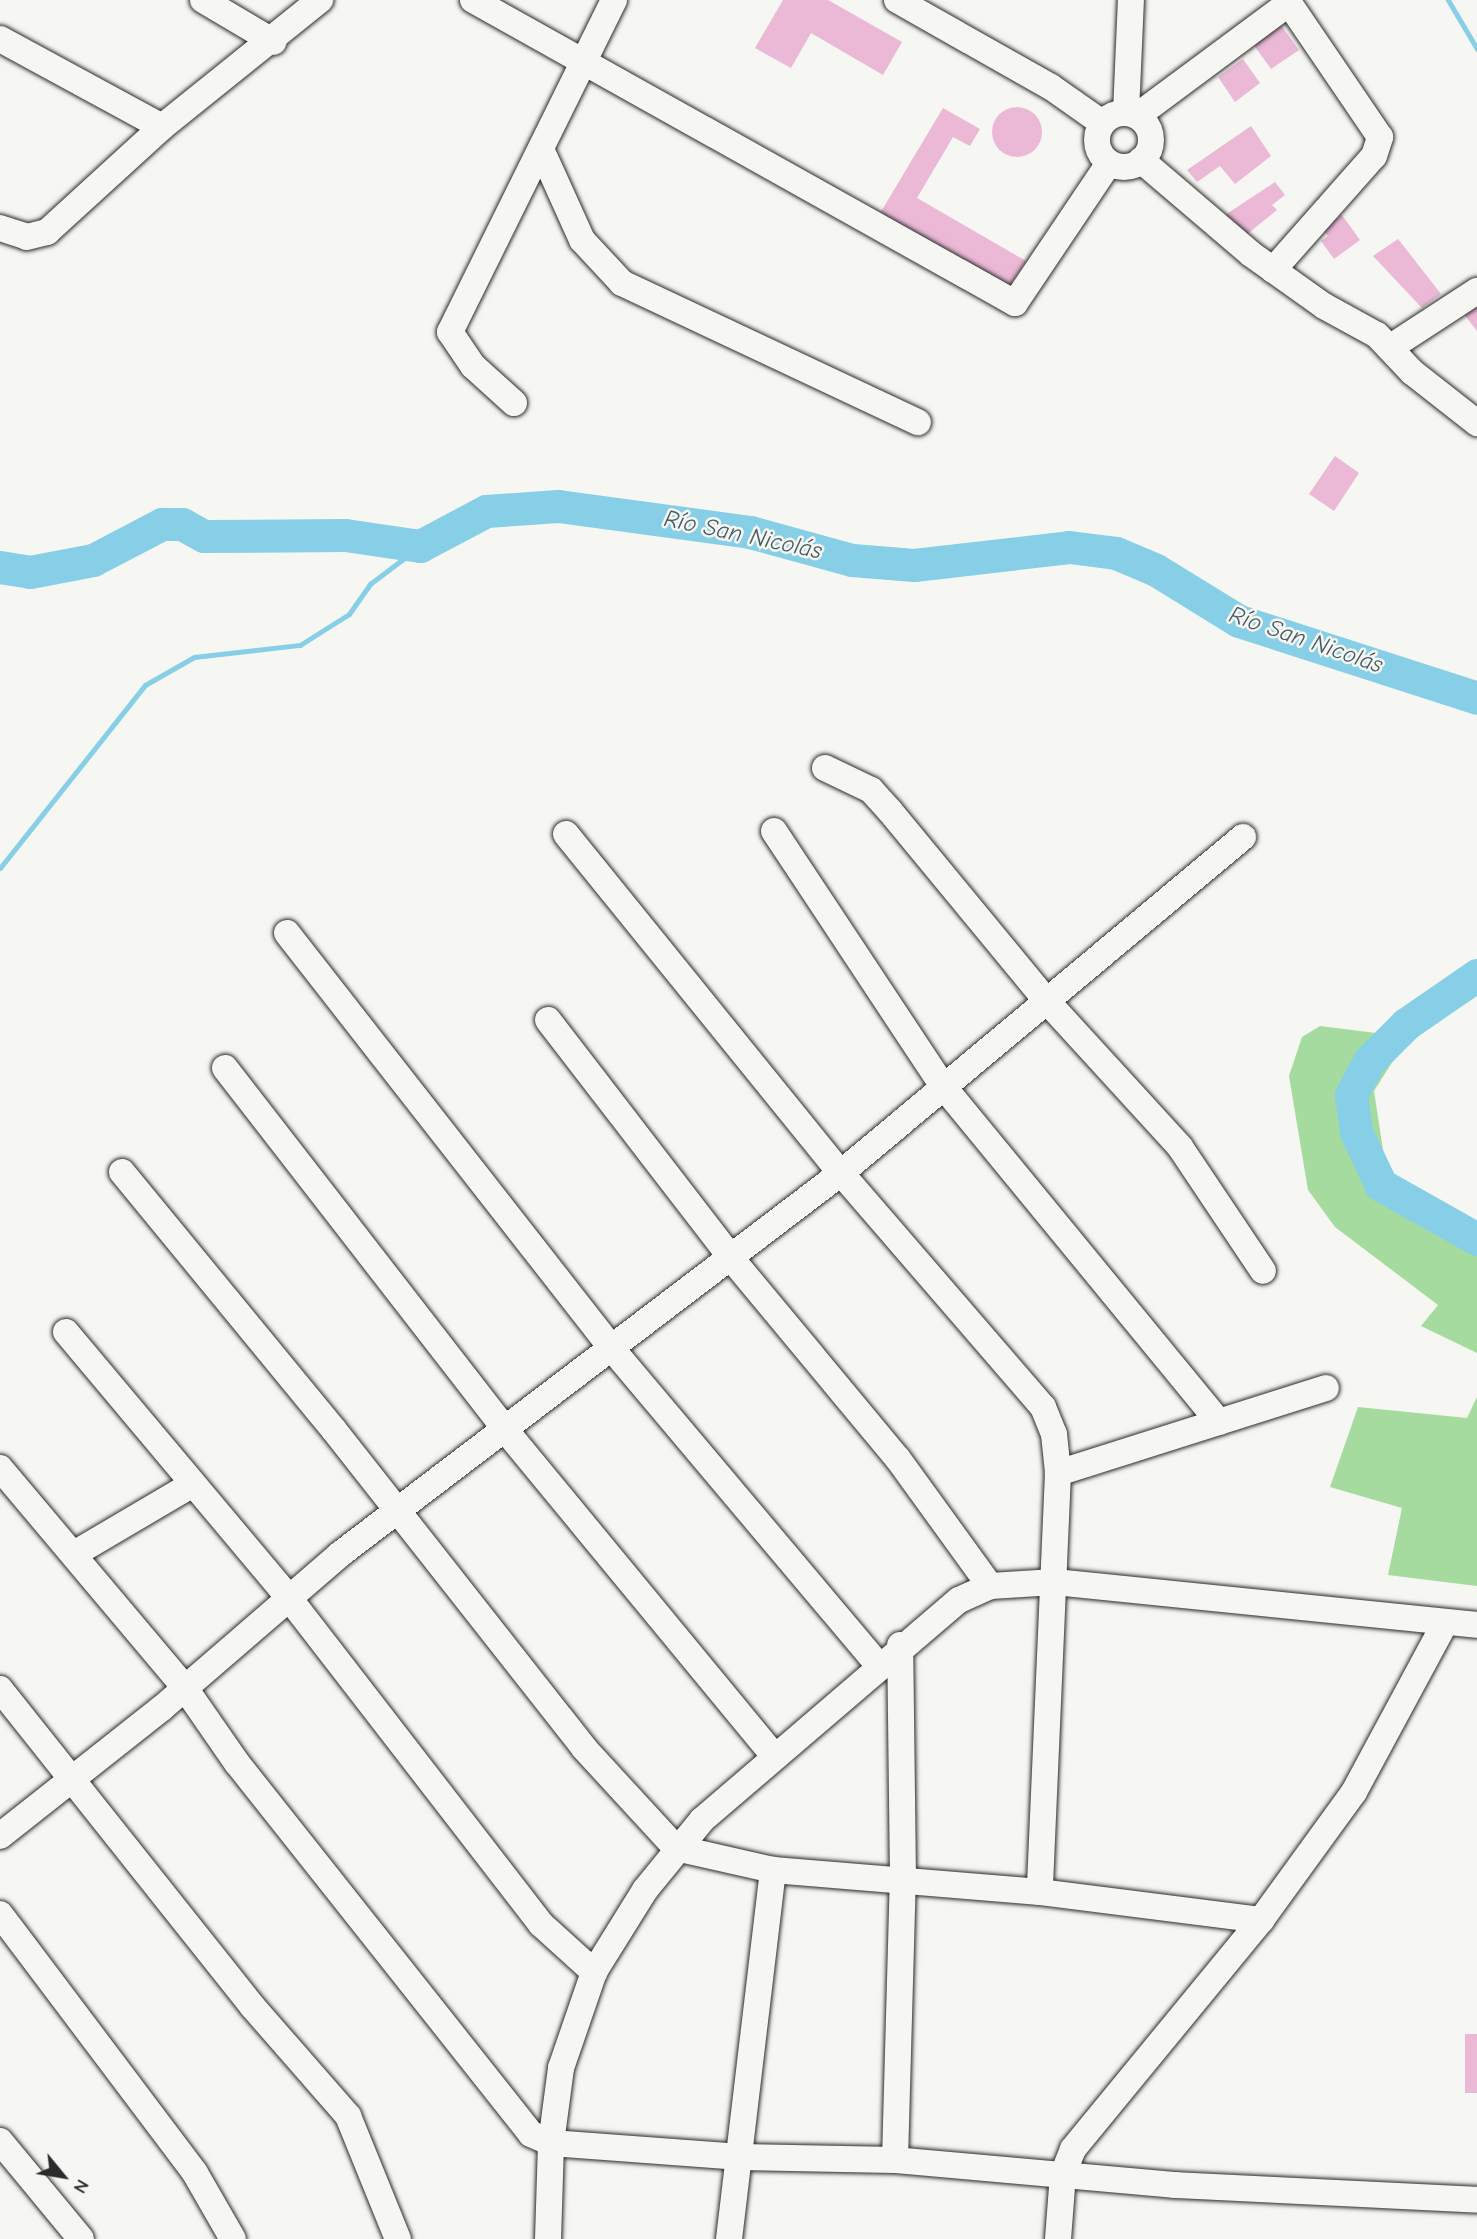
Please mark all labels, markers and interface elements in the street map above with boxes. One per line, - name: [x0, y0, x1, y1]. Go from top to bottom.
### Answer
- water label: Río San Nicolás: [662, 504, 824, 566]
- water label: Río San Nicolás: [1226, 600, 1386, 680]
- north arrow: [28, 2141, 98, 2211]
- text: N: [69, 2176, 94, 2197]

